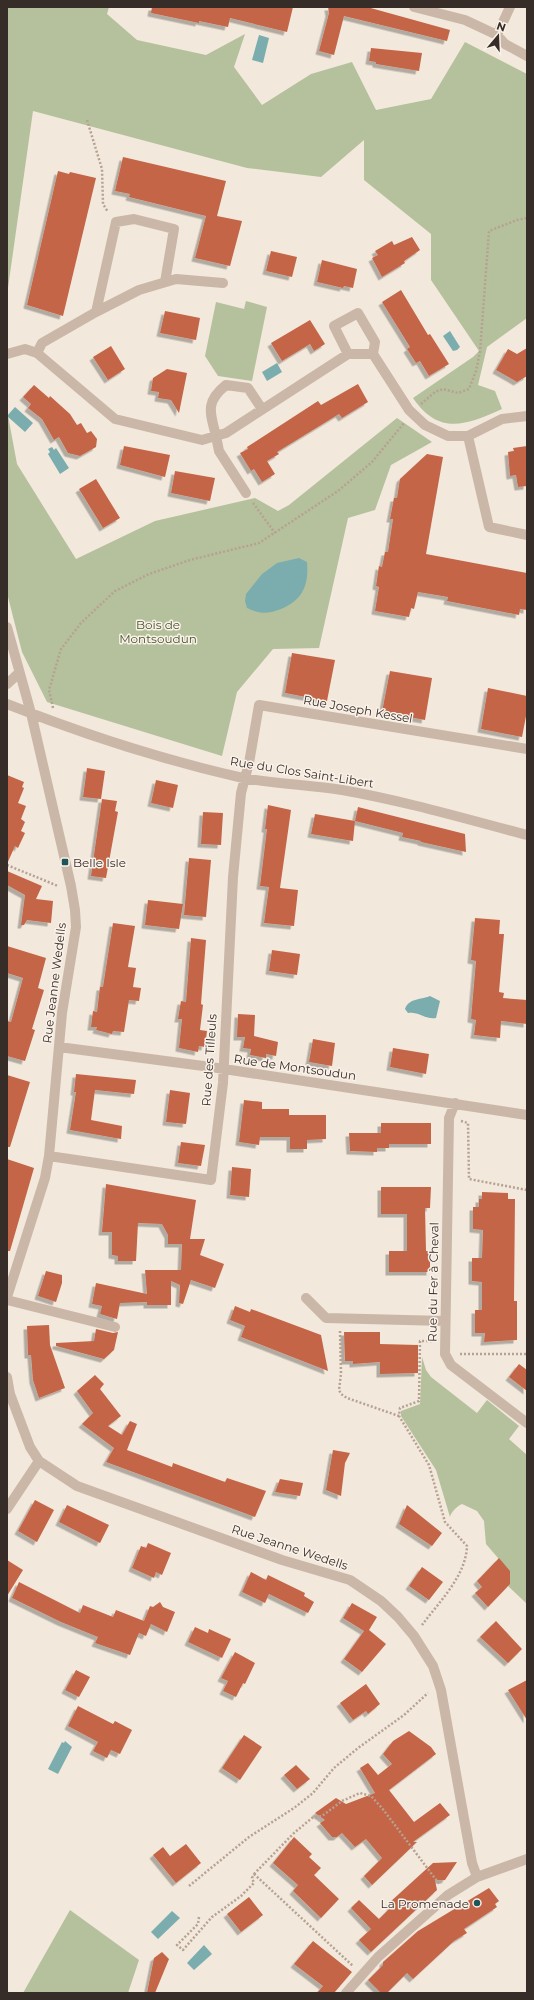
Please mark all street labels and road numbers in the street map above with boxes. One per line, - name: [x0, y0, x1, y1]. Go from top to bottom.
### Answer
- street label: Rue Joseph Kessel: [302, 692, 414, 726]
- street label: Rue du Clos Saint-Libert: [229, 753, 375, 791]
- street label: Rue Jeanne Wedells: [39, 922, 69, 1044]
- street label: Rue des Tilleuls: [198, 1013, 220, 1107]
- street label: Rue de Montsoudun: [233, 1051, 357, 1083]
- street label: Rue du Fer à Cheval: [424, 1222, 442, 1342]
- street label: Rue Jeanne Wedells: [230, 1521, 350, 1573]

